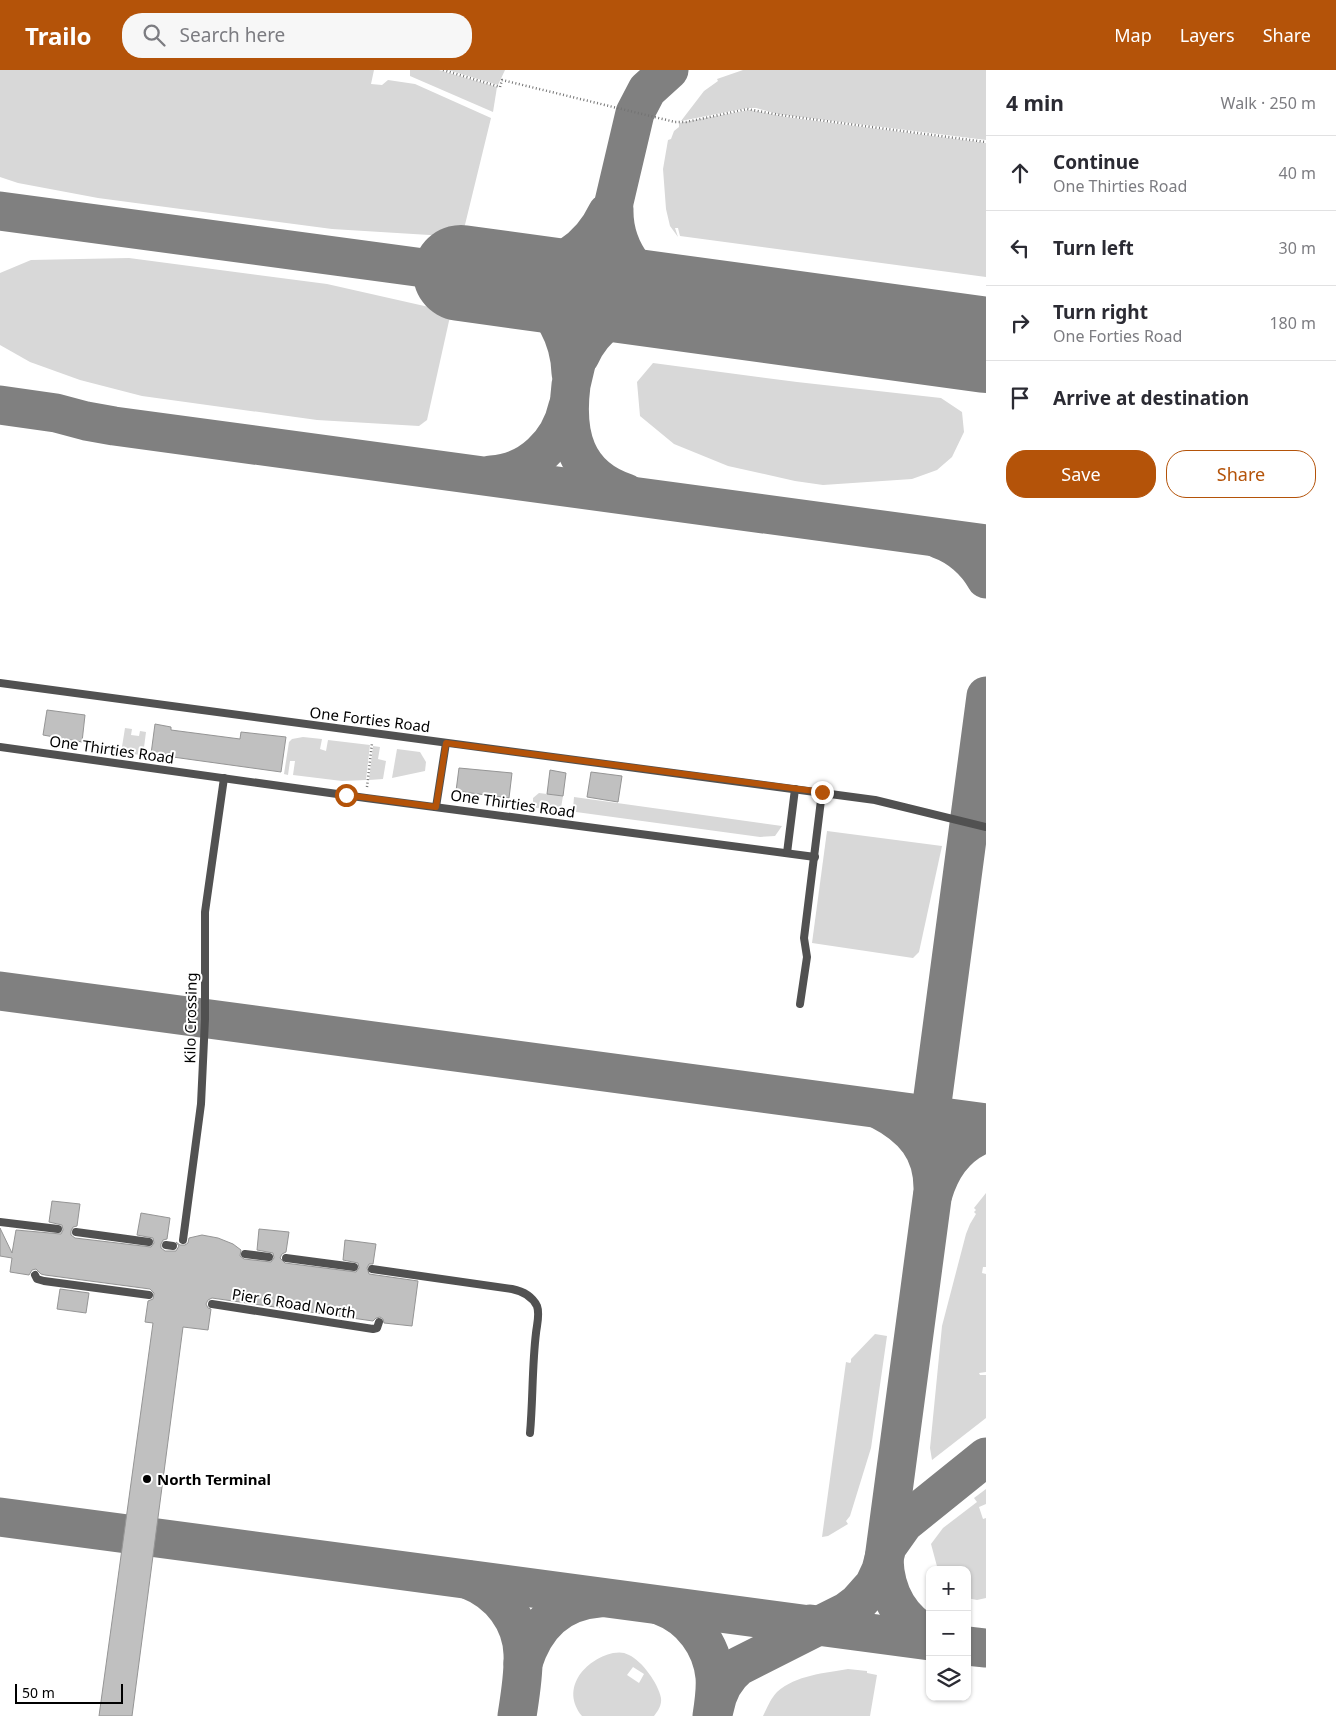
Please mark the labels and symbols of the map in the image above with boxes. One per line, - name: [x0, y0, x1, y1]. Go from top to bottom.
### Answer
- street label: One Forties Road: [309, 702, 431, 736]
- street label: One Thirties Road: [48, 730, 176, 768]
- route end: [811, 781, 834, 804]
- route start: [335, 784, 358, 807]
- street label: One Thirties Road: [449, 784, 577, 822]
- street label: Kilo Crossing: [179, 972, 201, 1064]
- street label: Pier 6 Road North: [231, 1283, 357, 1323]
- place label: North Terminal: [157, 1469, 271, 1489]
- marker: North Terminal: [141, 1473, 153, 1485]
- scale bar: [15, 1681, 122, 1704]

